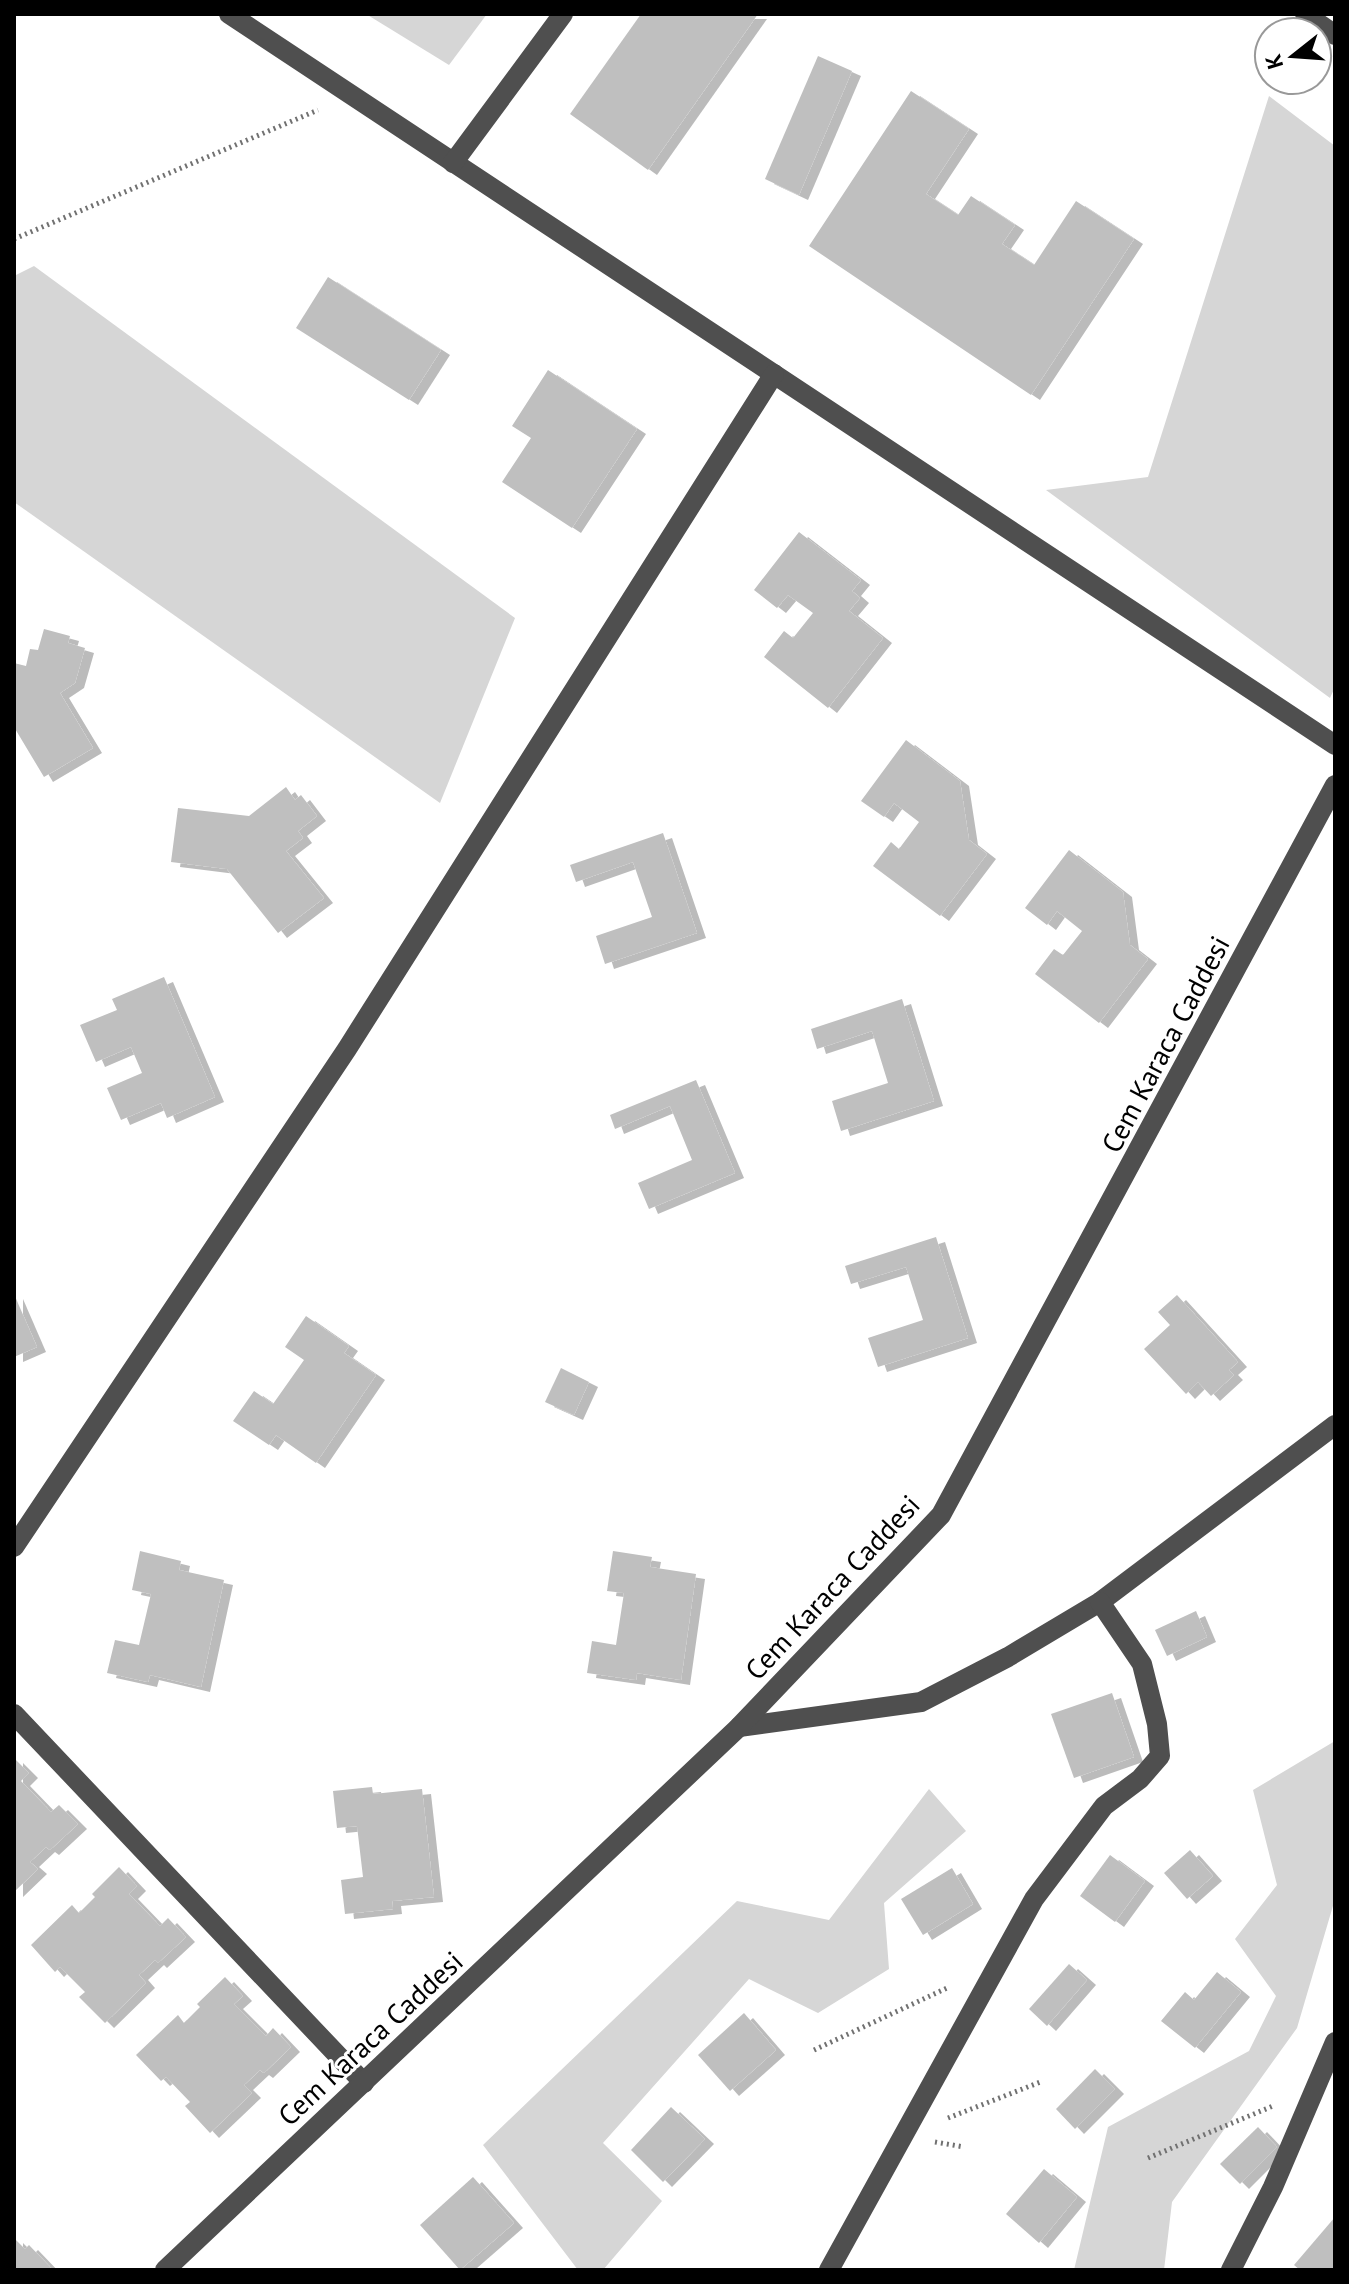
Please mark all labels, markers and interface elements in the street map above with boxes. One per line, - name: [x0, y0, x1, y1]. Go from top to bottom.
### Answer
- north arrow: [1253, 16, 1333, 96]
- text: K: [1258, 51, 1289, 72]
- street label: Cem Karaca Caddesi: [1092, 929, 1238, 1159]
- street label: Cem Karaca Caddesi: [737, 1487, 927, 1687]
- street label: Cem Karaca Caddesi: [270, 1943, 470, 2133]

